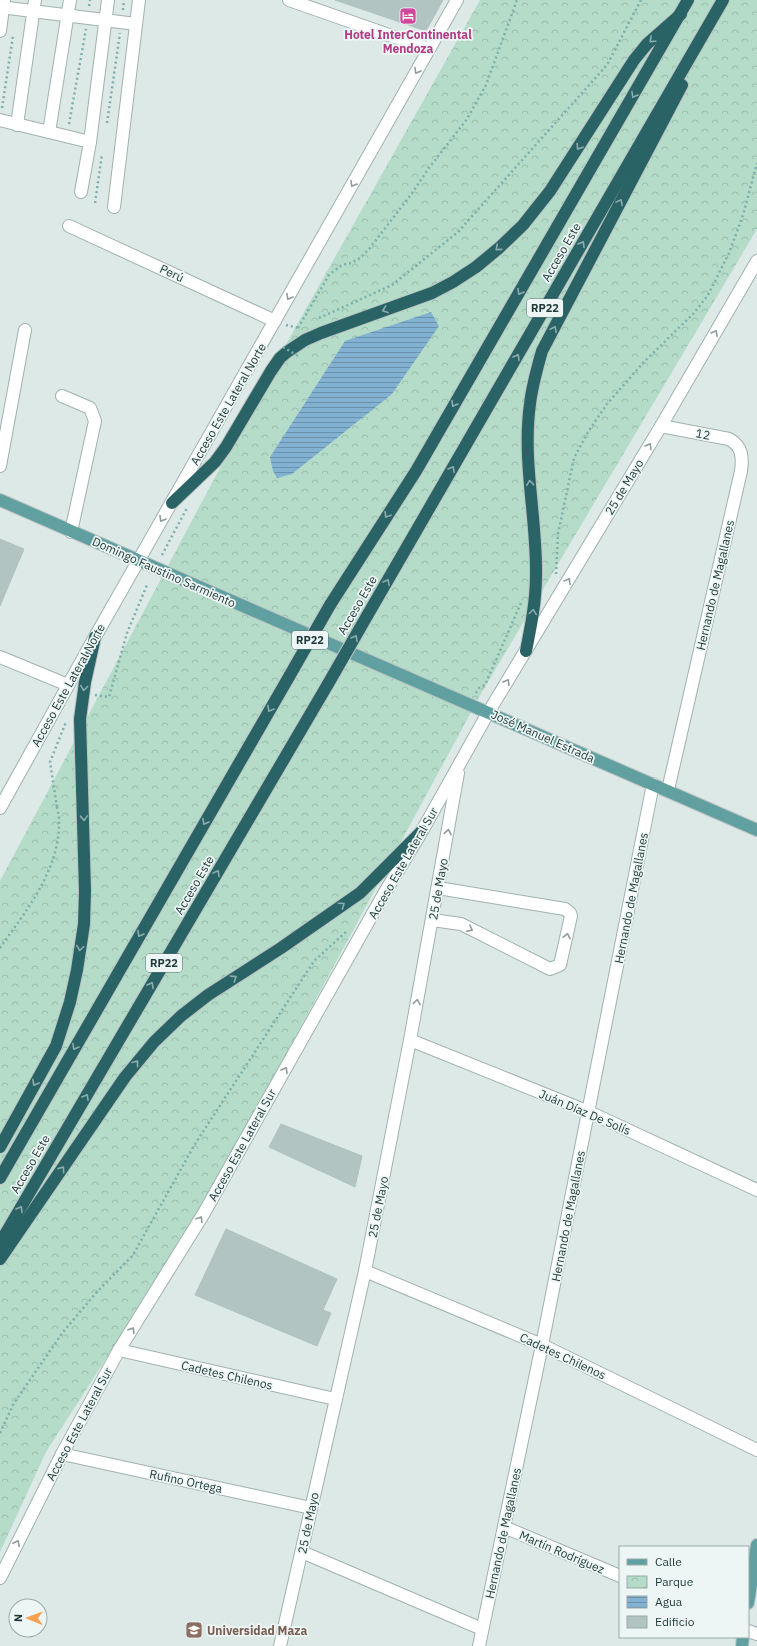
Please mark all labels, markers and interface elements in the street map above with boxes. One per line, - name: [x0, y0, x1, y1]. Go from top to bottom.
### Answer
- hotel icon: Hotel InterContinental Mendoza: [398, 6, 418, 26]
- place label: Hotel InterContinental Mendoza: [344, 27, 472, 56]
- one-way arrow: [649, 35, 657, 43]
- one-way arrow: [414, 67, 422, 74]
- one-way arrow: [632, 90, 639, 98]
- one-way arrow: [576, 143, 583, 150]
- one-way arrow: [350, 180, 357, 187]
- one-way arrow: [616, 199, 623, 206]
- street label: Acceso Este: [538, 220, 584, 284]
- one-way arrow: [577, 241, 584, 248]
- one-way arrow: [495, 244, 503, 251]
- street label: Perú: [158, 261, 186, 285]
- one-way arrow: [517, 288, 524, 295]
- one-way arrow: [286, 293, 293, 300]
- road number: RP22: [527, 299, 563, 317]
- one-way arrow: [382, 305, 389, 313]
- one-way arrow: [549, 326, 556, 333]
- one-way arrow: [710, 330, 717, 338]
- street label: Acceso Este Lateral Norte: [187, 340, 269, 468]
- one-way arrow: [512, 354, 519, 361]
- one-way arrow: [452, 400, 459, 407]
- street label: 12: [694, 425, 712, 443]
- one-way arrow: [644, 443, 651, 450]
- street label: 25 de Mayo: [602, 456, 647, 518]
- one-way arrow: [447, 466, 454, 473]
- one-way arrow: [526, 480, 535, 486]
- one-way arrow: [385, 511, 392, 518]
- one-way arrow: [160, 515, 167, 522]
- street label: Hernando de Magallanes: [693, 518, 737, 652]
- street label: Domingo Faustino Sarmiento: [90, 534, 238, 611]
- street label: Acceso Este: [334, 573, 380, 637]
- one-way arrow: [563, 578, 570, 585]
- one-way arrow: [382, 579, 389, 586]
- one-way arrow: [528, 609, 537, 615]
- street label: Acceso Este Lateral Norte: [28, 620, 108, 749]
- road number: RP22: [292, 631, 328, 649]
- one-way arrow: [350, 635, 357, 642]
- one-way arrow: [502, 679, 510, 686]
- one-way arrow: [80, 685, 89, 691]
- one-way arrow: [268, 705, 275, 712]
- street label: José Manuel Estrada: [489, 706, 598, 766]
- street label: Acceso Este Lateral Sur: [365, 804, 441, 921]
- one-way arrow: [79, 815, 88, 821]
- one-way arrow: [203, 818, 210, 825]
- one-way arrow: [443, 829, 452, 835]
- street label: Hernando de Magallanes: [611, 831, 651, 965]
- street label: Acceso Este: [171, 853, 217, 917]
- street label: 25 de Mayo: [425, 857, 451, 921]
- one-way arrow: [213, 870, 220, 877]
- one-way arrow: [337, 903, 344, 910]
- one-way arrow: [466, 924, 473, 932]
- one-way arrow: [138, 930, 145, 937]
- one-way arrow: [562, 933, 570, 939]
- one-way arrow: [76, 945, 85, 951]
- road number: RP22: [146, 954, 182, 972]
- one-way arrow: [230, 976, 237, 983]
- one-way arrow: [147, 982, 154, 989]
- one-way arrow: [412, 998, 421, 1005]
- one-way arrow: [73, 1043, 80, 1050]
- one-way arrow: [131, 1060, 138, 1067]
- one-way arrow: [280, 1067, 287, 1074]
- one-way arrow: [32, 1079, 40, 1086]
- street label: Acceso Este Lateral Sur: [205, 1086, 279, 1204]
- street label: Juán Díaz De Solís: [537, 1086, 633, 1138]
- one-way arrow: [81, 1094, 88, 1101]
- street label: Acceso Este: [7, 1132, 53, 1196]
- street label: Hernando de Magallanes: [548, 1149, 588, 1283]
- one-way arrow: [57, 1166, 65, 1173]
- street label: 25 de Mayo: [365, 1175, 391, 1239]
- one-way arrow: [15, 1206, 22, 1213]
- one-way arrow: [196, 1217, 203, 1224]
- one-way arrow: [127, 1327, 134, 1334]
- street label: Cadetes Chilenos: [518, 1329, 609, 1383]
- street label: Cadetes Chilenos: [180, 1357, 274, 1393]
- street label: Acceso Este Lateral Sur: [43, 1364, 116, 1483]
- street label: Rufino Ortega: [148, 1466, 224, 1496]
- street label: Hernando de Magallanes: [482, 1466, 524, 1600]
- street label: 25 de Mayo: [294, 1491, 322, 1555]
- street label: Martín Rodríguez: [517, 1527, 607, 1577]
- one-way arrow: [12, 1540, 20, 1547]
- legend: [619, 1546, 749, 1638]
- text: Calle: [655, 1554, 682, 1569]
- text: Parque: [655, 1574, 694, 1589]
- text: Agua: [655, 1594, 683, 1609]
- north arrow: [8, 1598, 48, 1638]
- text: N: [11, 1614, 25, 1622]
- text: Edificio: [655, 1614, 695, 1629]
- school or university icon: Universidad Maza: [184, 1620, 204, 1640]
- place label: Universidad Maza: [207, 1623, 307, 1638]

